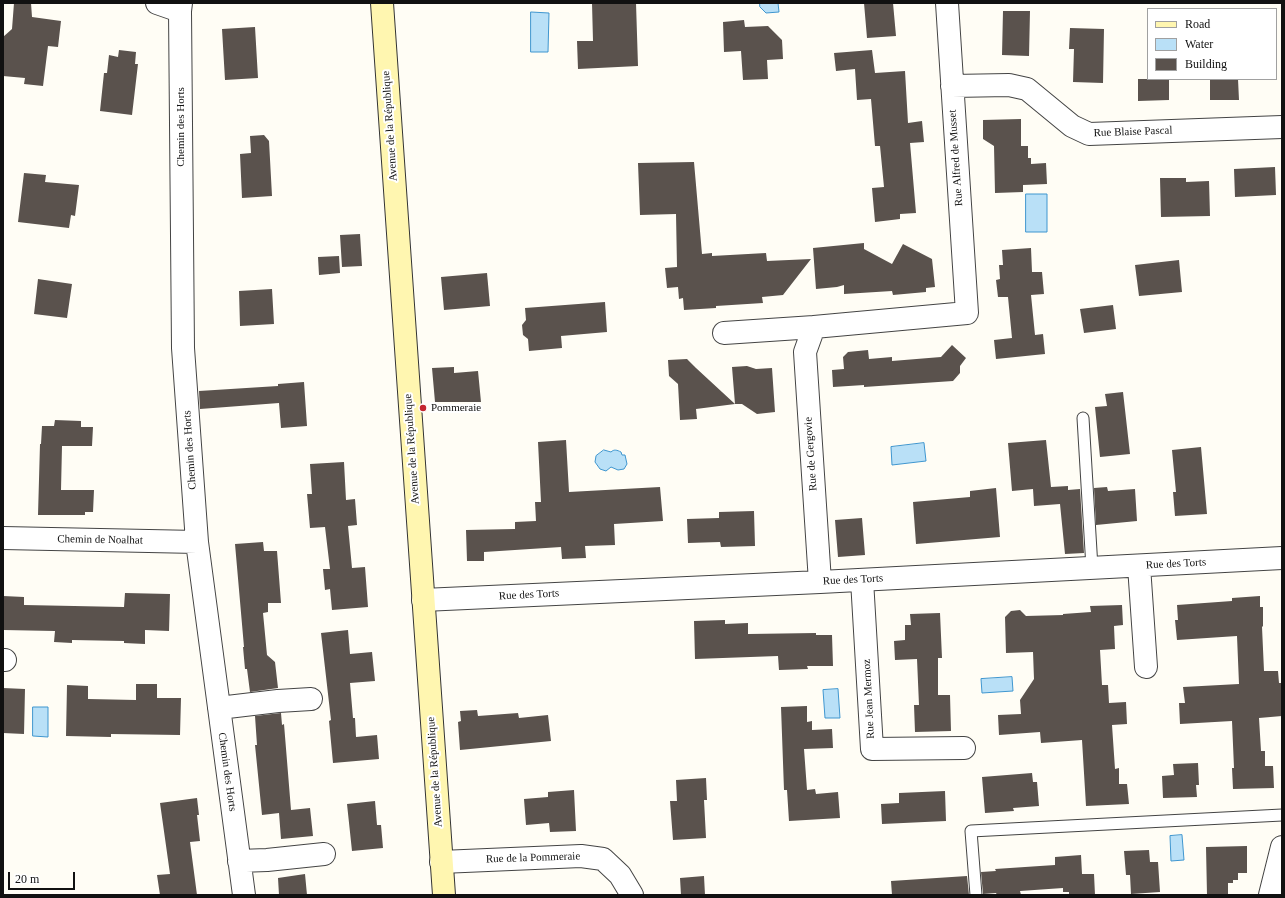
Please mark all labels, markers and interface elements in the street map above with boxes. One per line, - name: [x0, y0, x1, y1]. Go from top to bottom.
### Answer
- legend: [1147, 8, 1277, 80]
- text: Road: [1185, 17, 1210, 31]
- text: Water: [1185, 37, 1213, 51]
- text: Building: [1185, 57, 1227, 71]
- street label: Avenue de la République: [380, 70, 400, 182]
- street label: Chemin des Horts: [174, 87, 188, 167]
- street label: Rue Alfred de Musset: [946, 109, 966, 207]
- street label: Rue Blaise Pascal: [1093, 124, 1173, 140]
- street label: Avenue de la République: [402, 393, 422, 505]
- place label: Pommeraie: [431, 401, 481, 415]
- marker: Pommeraie: [418, 403, 428, 413]
- street label: Chemin des Horts: [181, 410, 199, 490]
- street label: Rue de Gergovie: [802, 416, 820, 492]
- street label: Chemin de Noalhat: [57, 533, 143, 547]
- street label: Rue des Torts: [1146, 556, 1206, 572]
- street label: Rue des Torts: [823, 572, 883, 588]
- street label: Rue des Torts: [499, 587, 559, 603]
- street label: Rue Jean Mermoz: [860, 659, 878, 739]
- street label: Avenue de la République: [425, 716, 445, 828]
- street label: Chemin des Horts: [215, 732, 239, 812]
- street label: Rue de la Pommeraie: [486, 850, 580, 866]
- scale bar: [10, 864, 77, 890]
- text: 20 m: [15, 872, 39, 886]

